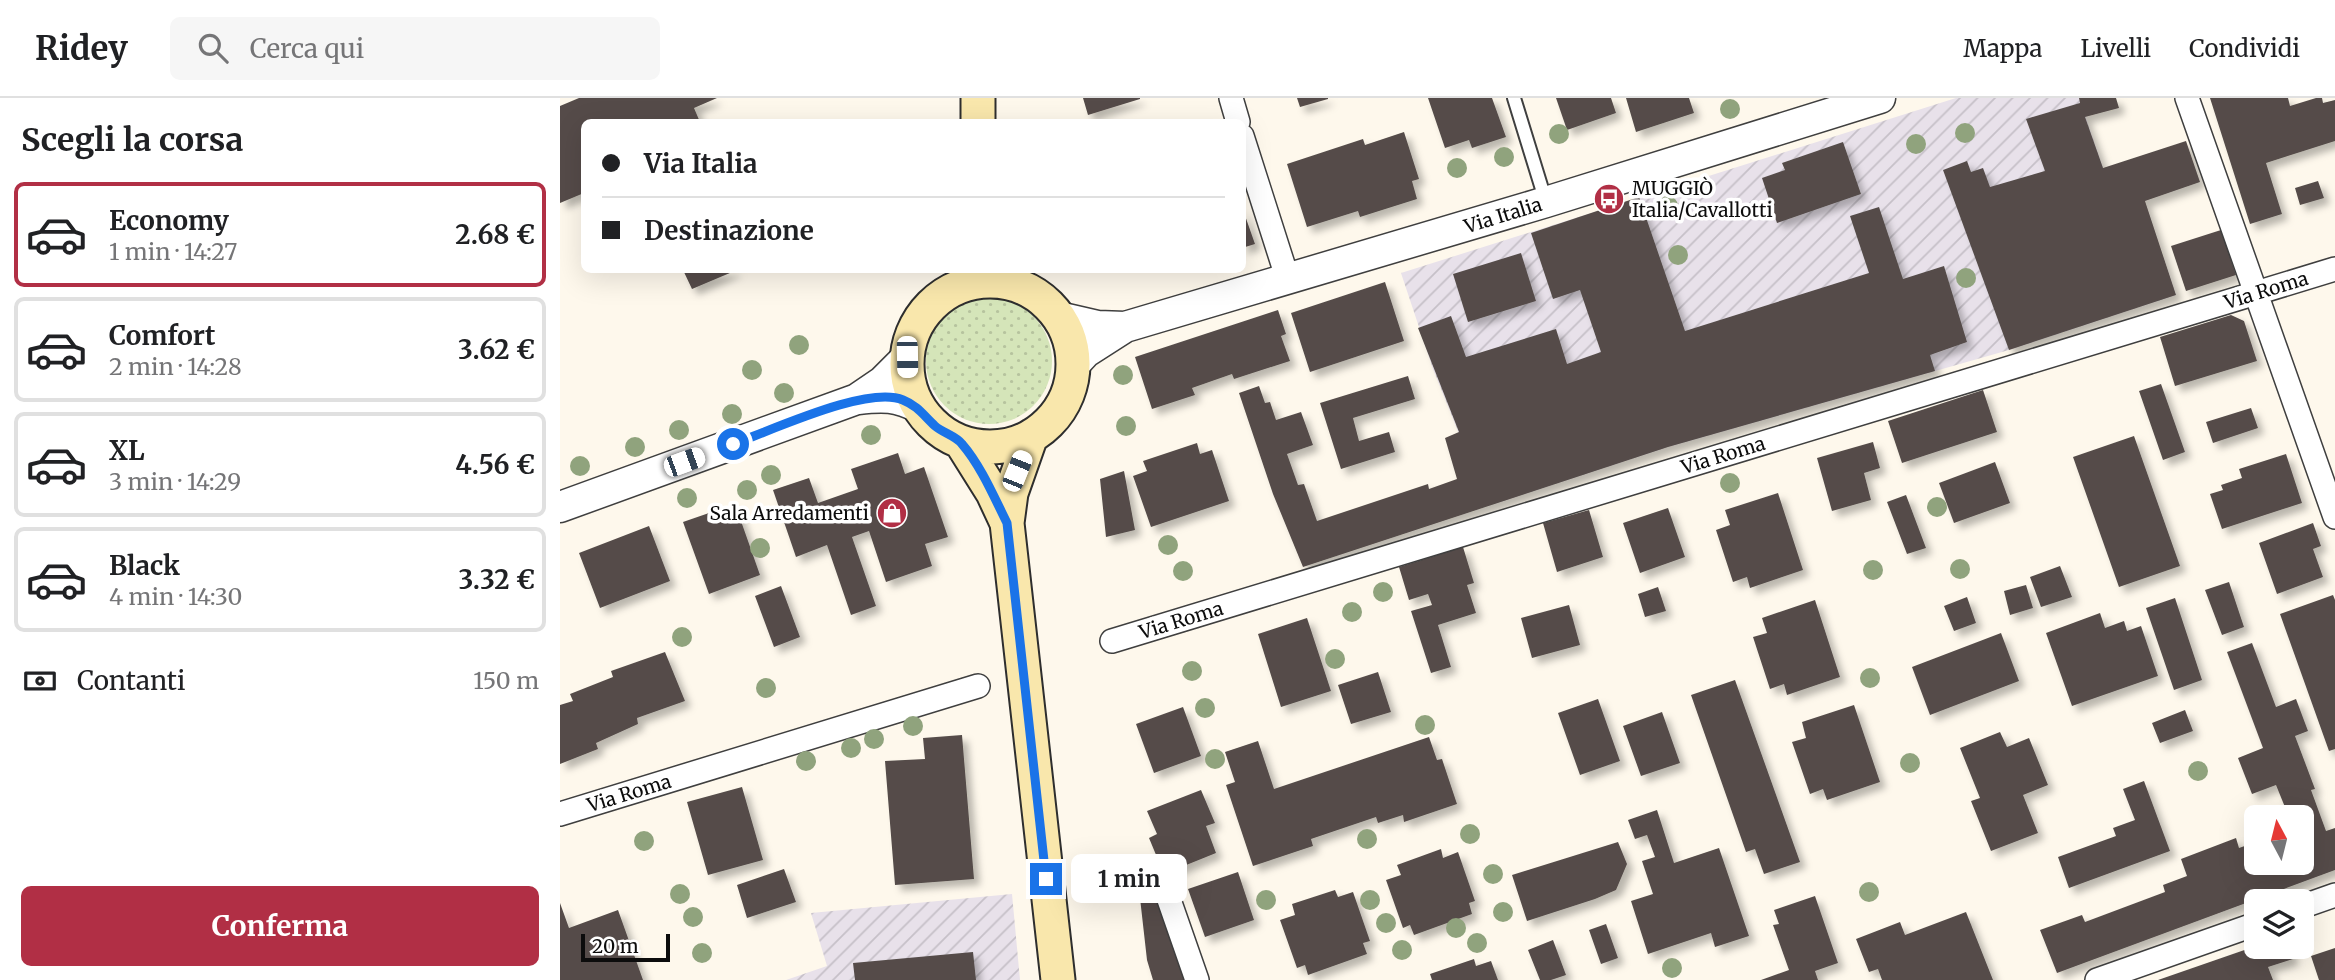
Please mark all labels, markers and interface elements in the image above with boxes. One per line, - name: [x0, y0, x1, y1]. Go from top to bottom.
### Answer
- search box: [170, 17, 660, 80]
- text: Ridey: [35, 28, 128, 69]
- icon: search: [194, 29, 232, 67]
- text: Cerca qui: [250, 32, 364, 65]
- text: Mappa: [1963, 33, 2042, 64]
- text: Livelli: [2080, 33, 2151, 64]
- text: Condividi: [2189, 33, 2300, 64]
- text: Scegli la corsa: [21, 120, 243, 160]
- text: Via Italia: [644, 147, 758, 180]
- place label: MUGGIÒ Italia/Cavallotti: [1632, 176, 1773, 222]
- bus stop icon: MUGGIÒ Italia/Cavallotti: [1592, 182, 1626, 216]
- street label: Via Italia: [1460, 192, 1545, 238]
- icon: car: [25, 203, 88, 266]
- text: Economy: [109, 204, 229, 237]
- text: Destinazione: [644, 214, 814, 247]
- text: 2.68 €: [455, 218, 535, 251]
- text: 1 min · 14:27: [109, 237, 237, 266]
- street label: Via Roma: [2220, 266, 2311, 314]
- icon: car: [25, 318, 88, 381]
- text: Comfort: [109, 319, 215, 352]
- text: 3.62 €: [458, 333, 535, 366]
- car: [897, 336, 918, 378]
- text: 2 min · 14:28: [109, 352, 242, 381]
- route start: [717, 428, 749, 460]
- street label: Via Roma: [1677, 431, 1768, 479]
- icon: car: [25, 433, 88, 496]
- text: XL: [109, 434, 145, 467]
- car: [661, 445, 708, 479]
- text: 4.56 €: [455, 448, 535, 481]
- car: [1000, 448, 1035, 494]
- text: 3 min · 14:29: [109, 467, 241, 496]
- shop icon: Sala Arredamenti: [875, 496, 909, 530]
- place label: Sala Arredamenti: [710, 501, 869, 525]
- icon: car: [25, 548, 88, 611]
- text: Black: [109, 549, 180, 582]
- text: 3.32 €: [458, 563, 535, 596]
- text: 4 min · 14:30: [109, 582, 242, 611]
- street label: Via Roma: [1135, 596, 1226, 644]
- icon: cash: [21, 662, 59, 700]
- text: Contanti: [77, 664, 185, 697]
- text: 150 m: [473, 666, 539, 695]
- street label: Via Roma: [583, 769, 674, 817]
- north arrow: [2244, 805, 2314, 875]
- map controls: [2244, 805, 2314, 959]
- callout: 1 min: [1070, 854, 1186, 904]
- route end: [1030, 863, 1062, 895]
- text: 1 min: [1098, 864, 1160, 893]
- button: Conferma: [21, 886, 539, 966]
- button: layers: [2244, 889, 2314, 959]
- scale bar: [581, 931, 670, 963]
- text: 20 m: [592, 934, 639, 958]

